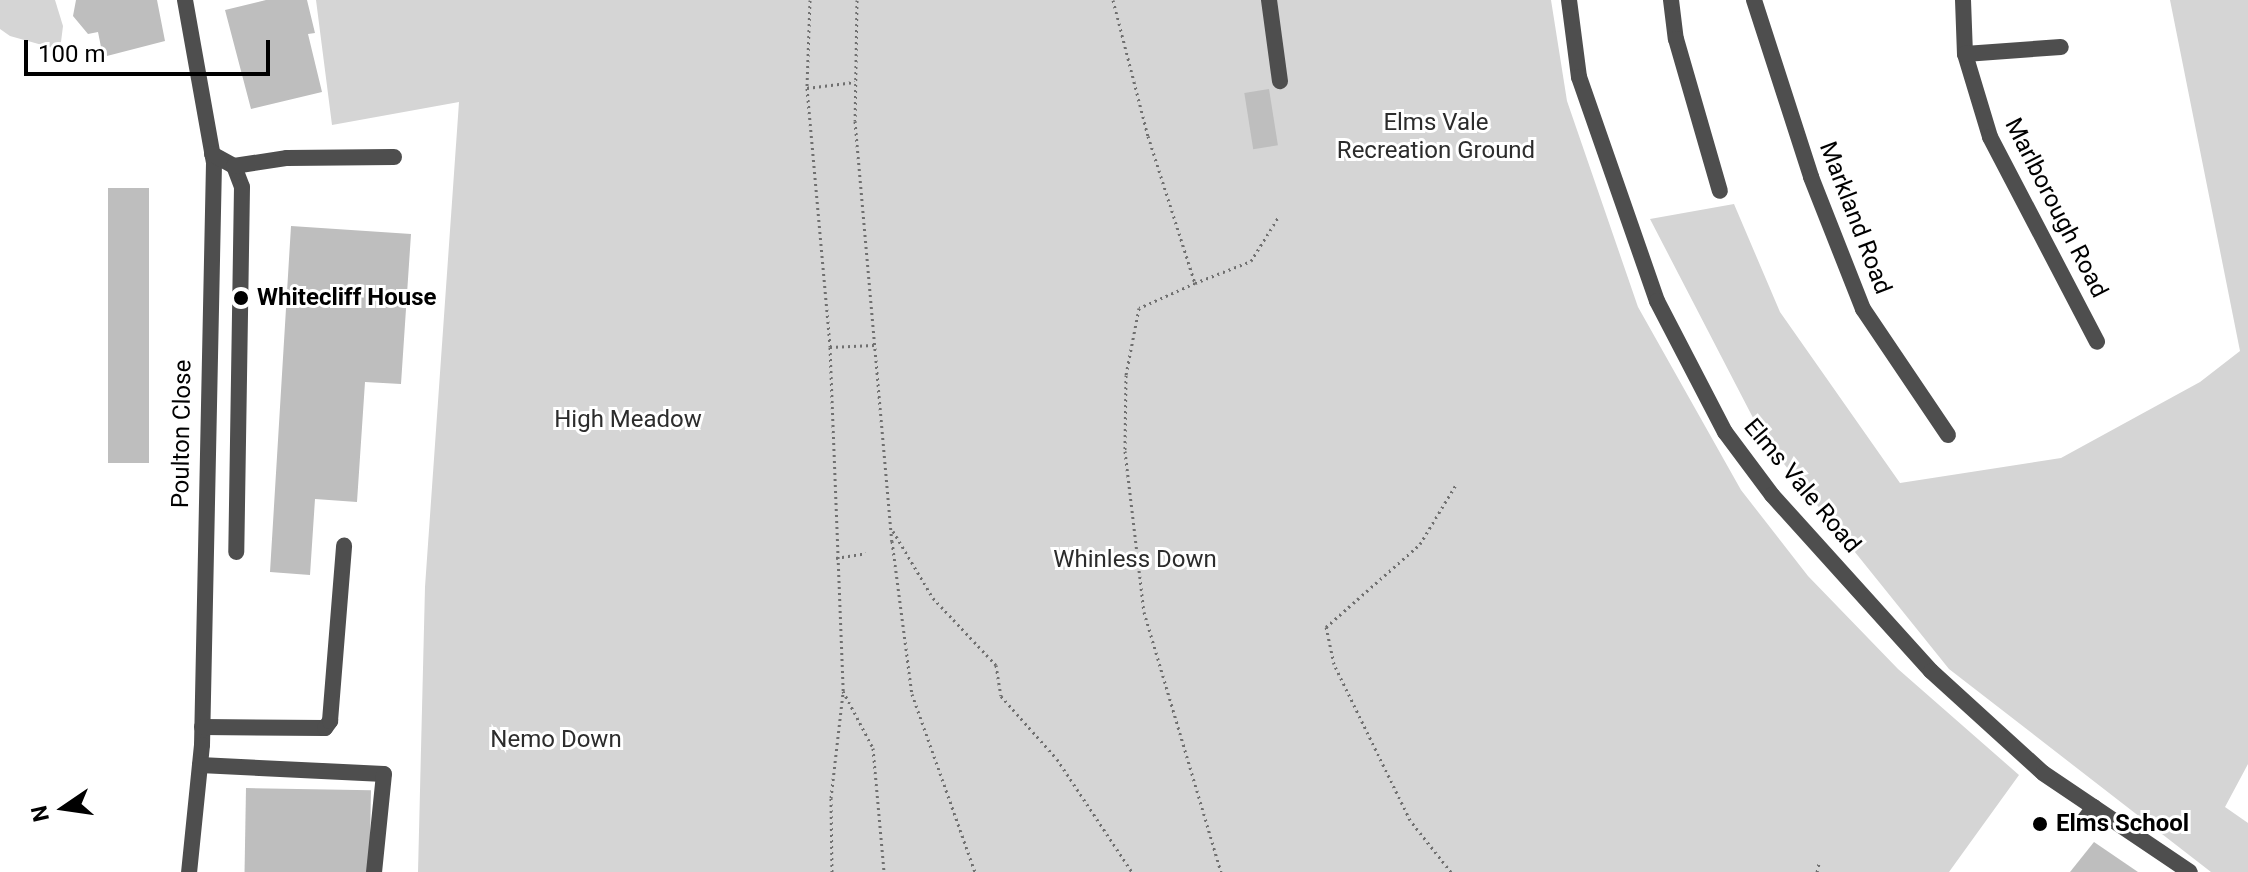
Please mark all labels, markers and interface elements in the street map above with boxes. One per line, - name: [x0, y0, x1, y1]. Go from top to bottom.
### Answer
- scale bar: [28, 24, 274, 74]
- text: 100 m: [38, 40, 105, 68]
- park label: Elms Vale Recreation Ground: [1337, 109, 1535, 165]
- street label: Marlborough Road: [1998, 113, 2114, 303]
- street label: Markland Road: [1813, 138, 1897, 298]
- place label: Whitecliff House: [257, 284, 436, 312]
- marker: Whitecliff House: [232, 289, 250, 307]
- street label: Poulton Close: [166, 360, 198, 508]
- park label: High Meadow: [554, 406, 702, 434]
- street label: Elms Vale Road: [1738, 413, 1866, 559]
- park label: Whinless Down: [1053, 546, 1217, 574]
- park label: Nemo Down: [490, 726, 622, 754]
- north arrow: [24, 768, 104, 848]
- text: N: [26, 803, 54, 824]
- place label: Elms School: [2056, 810, 2189, 838]
- marker: Elms School: [2031, 815, 2049, 833]

